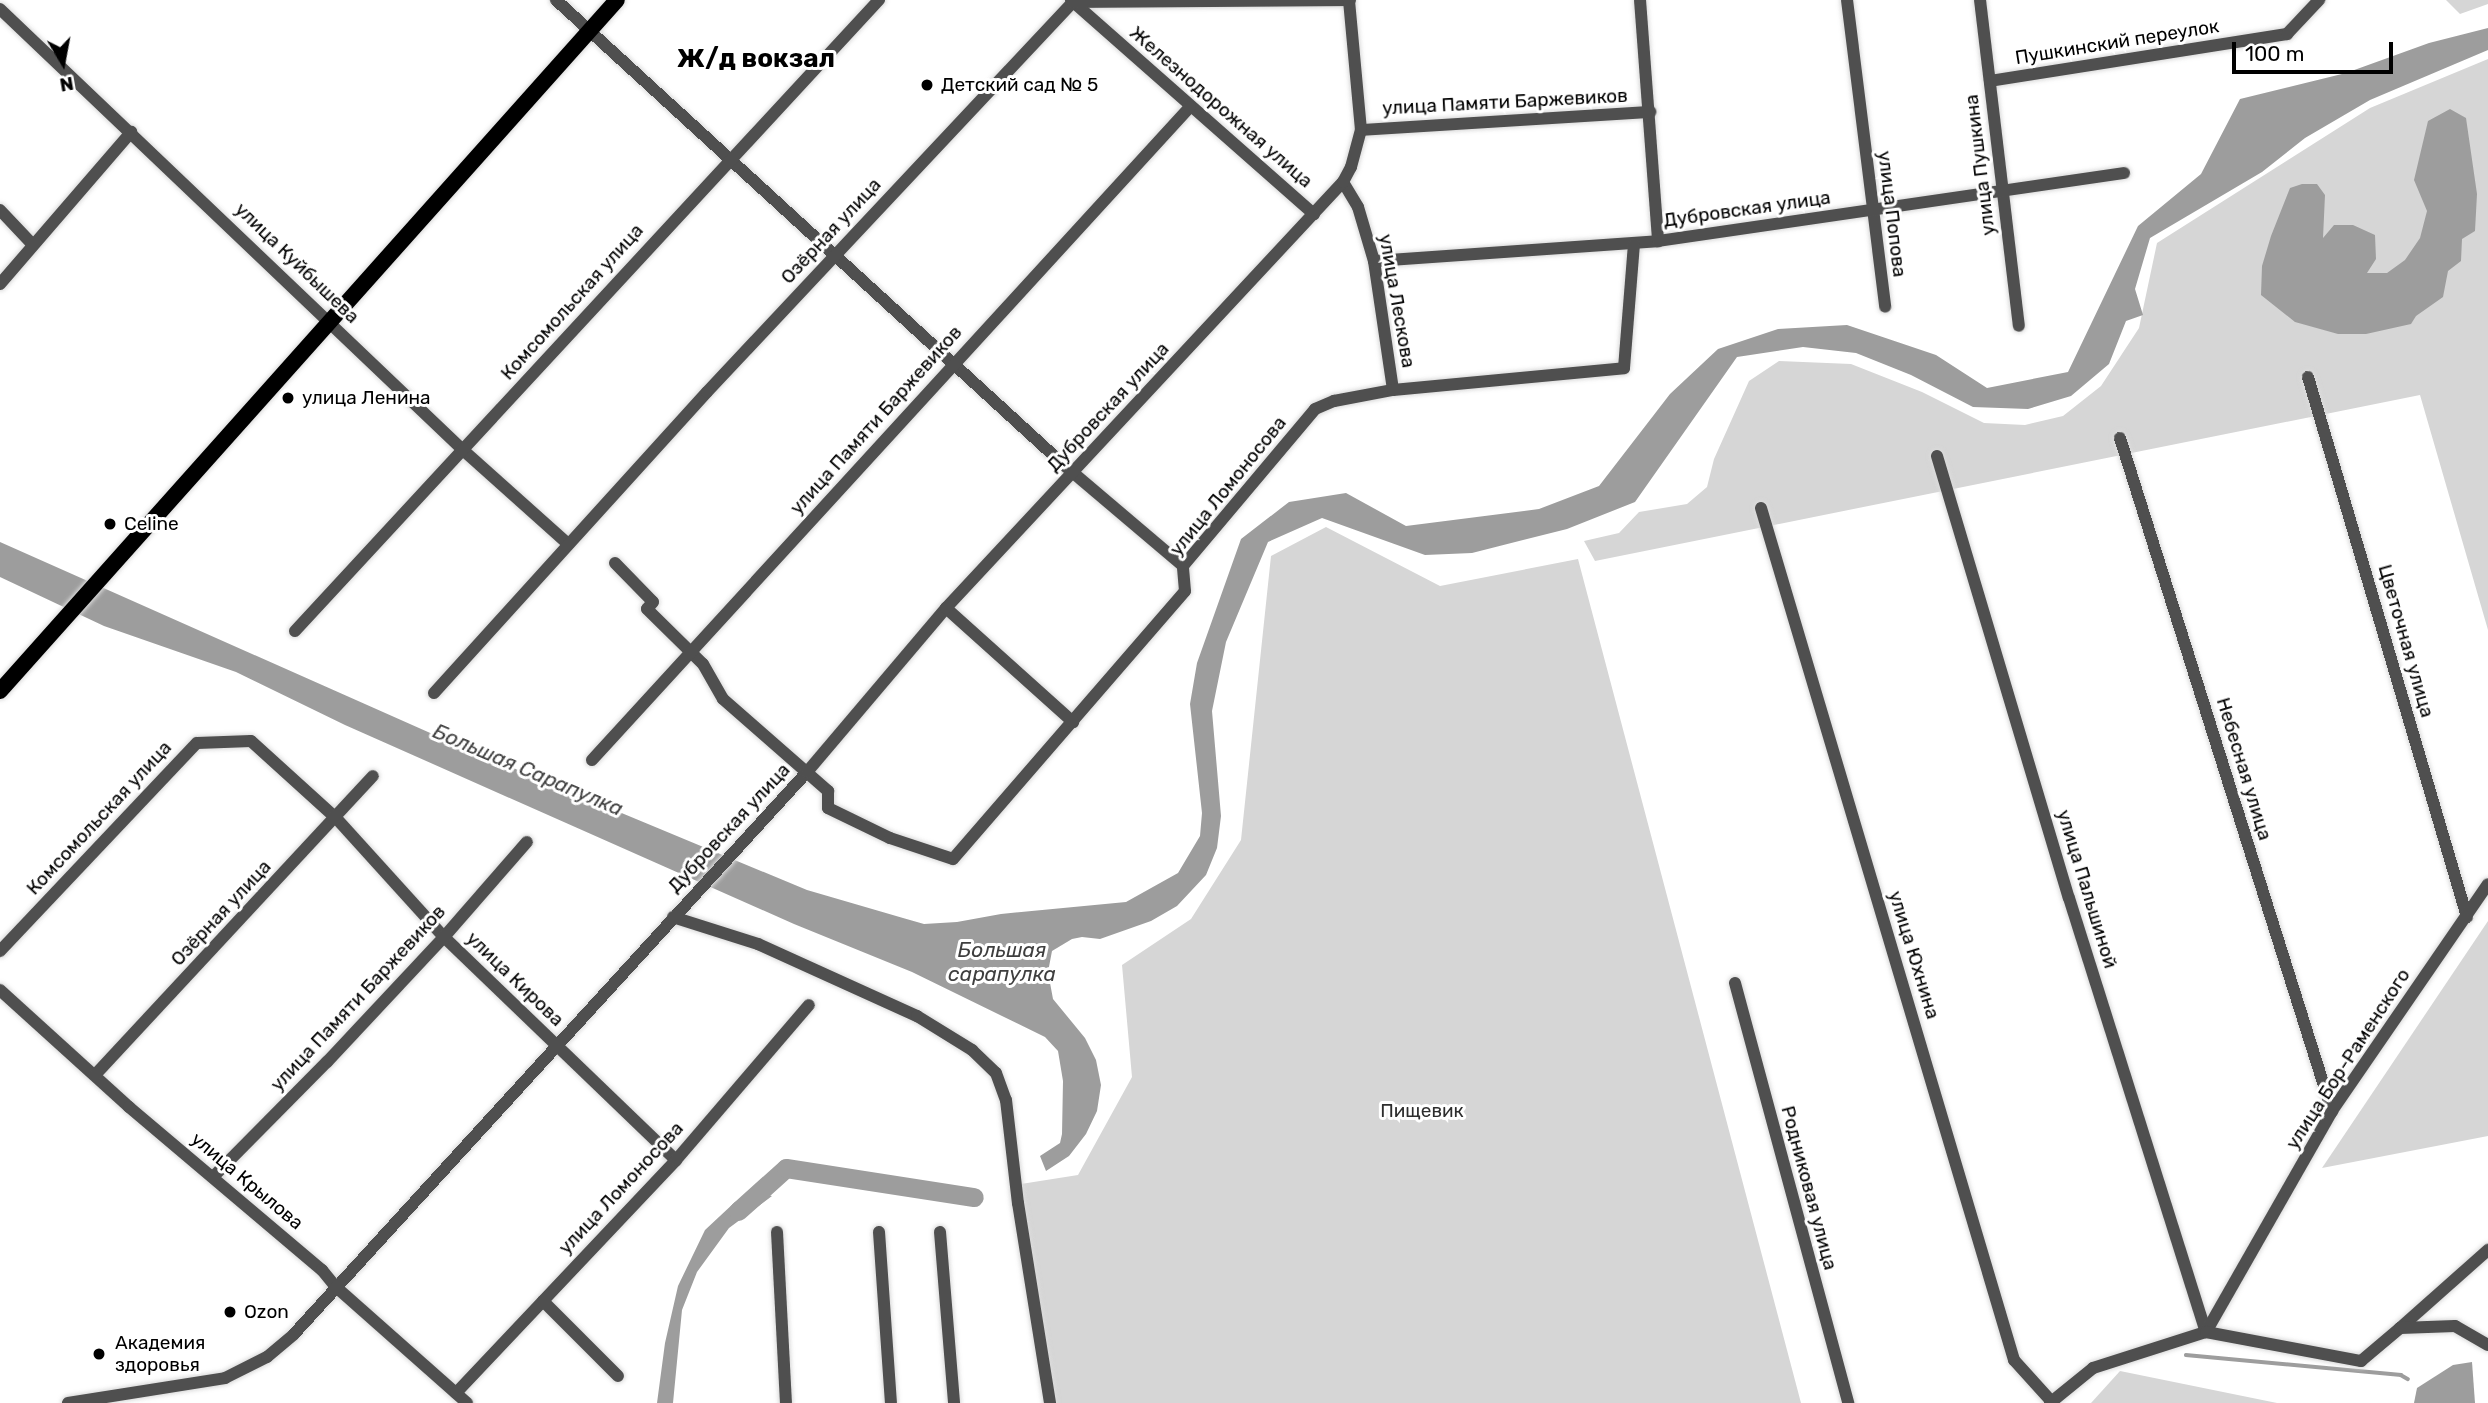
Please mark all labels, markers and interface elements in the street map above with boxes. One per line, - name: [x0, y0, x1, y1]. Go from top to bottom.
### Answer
- street label: Пушкинский переулок: [2013, 15, 2221, 69]
- street label: Железнодорожная улица: [1125, 21, 1317, 193]
- north arrow: [28, 28, 98, 98]
- scale bar: [2236, 28, 2397, 72]
- text: 100 m: [2245, 41, 2304, 66]
- district label: Ж/д вокзал: [677, 43, 835, 75]
- text: N: [58, 72, 75, 97]
- place label: Детский сад № 5: [941, 74, 1098, 96]
- marker: Детский сад № 5: [919, 77, 935, 93]
- street label: улица Памяти Баржевиков: [1382, 84, 1628, 120]
- street label: улица Пушкина: [1960, 93, 2000, 237]
- street label: улица Попова: [1873, 150, 1911, 278]
- street label: Озёрная улица: [776, 173, 886, 289]
- street label: Дубровская улица: [1662, 186, 1832, 232]
- street label: улица Куйбышева: [230, 198, 364, 328]
- street label: Комсомольская улица: [496, 219, 648, 385]
- street label: улица Лескова: [1374, 232, 1420, 370]
- street label: улица Памяти Баржевиков: [785, 321, 967, 519]
- street label: Дубровская улица: [1042, 338, 1174, 476]
- place label: улица Ленина: [302, 387, 431, 409]
- marker: улица Ленина: [280, 390, 296, 406]
- street label: улица Ломоносова: [1165, 412, 1291, 560]
- place label: Celine: [124, 513, 179, 535]
- marker: Celine: [102, 516, 118, 532]
- street label: Цветочная улица: [2373, 562, 2439, 720]
- street label: Небесная улица: [2211, 695, 2277, 843]
- water label: Большая Сарапулка: [429, 719, 627, 821]
- street label: Комсомольская улица: [22, 736, 176, 900]
- street label: Дубровская улица: [663, 759, 795, 897]
- street label: улица Пальшиной: [2052, 807, 2122, 971]
- street label: Озёрная улица: [166, 855, 276, 971]
- street label: улица Юхнина: [1884, 888, 1944, 1022]
- street label: улица Памяти Баржевиков: [266, 900, 450, 1096]
- street label: улица Кирова: [462, 927, 568, 1031]
- water label: Большая сарапулка: [948, 937, 1056, 987]
- street label: улица Бор-Раменского: [2281, 964, 2415, 1154]
- park label: Пищевик: [1380, 1100, 1464, 1122]
- street label: Родниковая улица: [1776, 1103, 1842, 1273]
- street label: улица Ломоносова: [554, 1117, 688, 1259]
- street label: улица Крылова: [186, 1127, 308, 1235]
- place label: Ozon: [244, 1301, 289, 1323]
- marker: Ozon: [222, 1304, 238, 1320]
- place label: Академия здоровья: [115, 1332, 205, 1376]
- marker: Академия здоровья: [89, 1344, 109, 1364]

